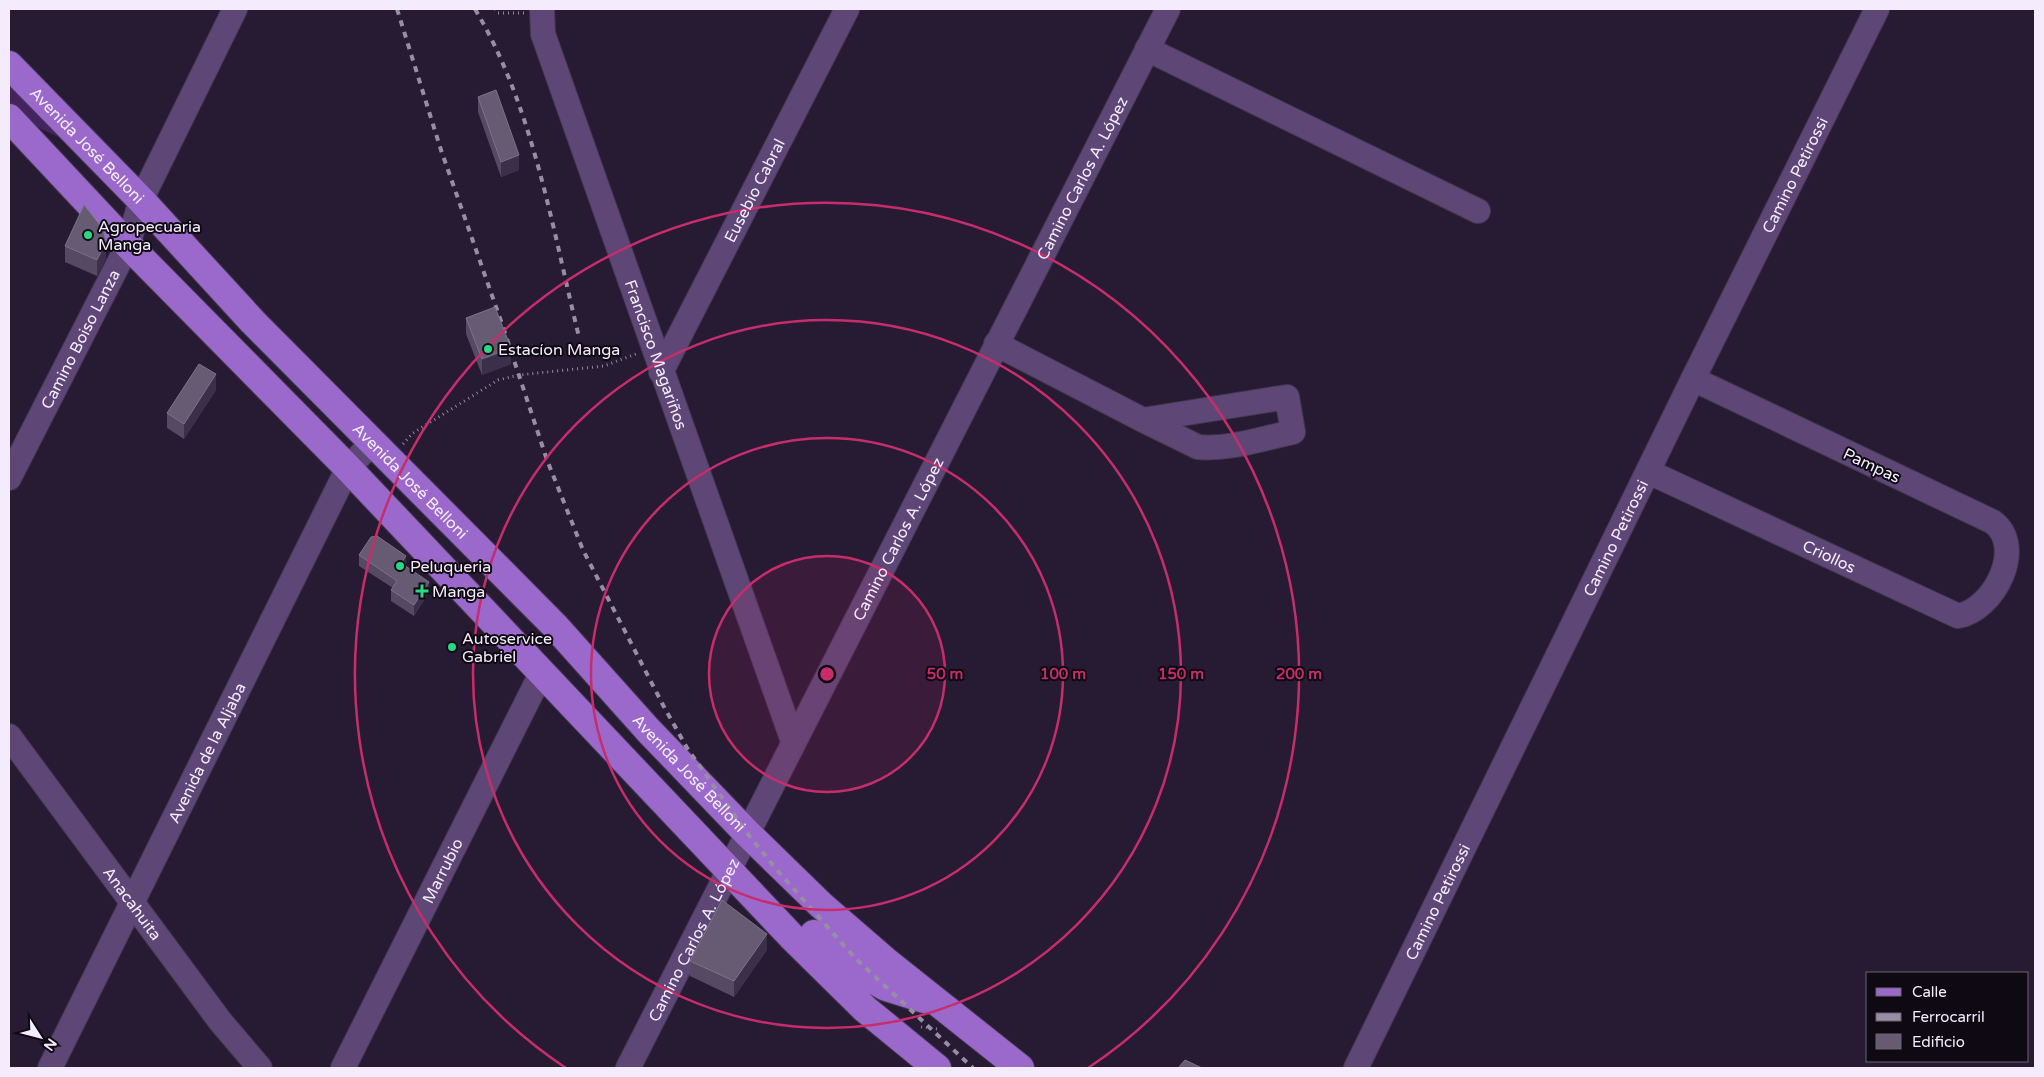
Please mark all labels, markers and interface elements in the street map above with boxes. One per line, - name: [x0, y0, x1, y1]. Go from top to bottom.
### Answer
- street label: Avenida José Belloni: [25, 83, 148, 208]
- street label: Camino Carlos A. López: [1033, 93, 1133, 264]
- street label: Camino Petirossi: [1758, 114, 1833, 237]
- street label: Eusebio Cabral: [720, 136, 790, 246]
- place label: Agropecuaria Manga: [98, 217, 201, 255]
- marker: Agropecuaria Manga: [82, 229, 94, 241]
- street label: Camino Boiso Lanza: [37, 267, 125, 413]
- street label: Francisco Magariños: [620, 277, 691, 433]
- place label: Estacíon Manga: [498, 340, 620, 360]
- marker: Estacíon Manga: [482, 343, 494, 355]
- street label: Avenida José Belloni: [348, 419, 472, 544]
- street label: Pampas: [1840, 444, 1903, 488]
- street label: Camino Carlos A. López: [849, 454, 949, 624]
- street label: Camino Petirossi: [1579, 477, 1653, 600]
- street label: Criollos: [1799, 536, 1859, 578]
- place label: Peluqueria: [410, 557, 491, 577]
- marker: Peluqueria: [394, 560, 406, 572]
- place label: Manga: [432, 582, 485, 602]
- marker: Manga: [416, 585, 428, 597]
- place label: Autoservice Gabriel: [462, 629, 552, 667]
- marker: Autoservice Gabriel: [446, 641, 458, 653]
- centre of rings: [818, 665, 836, 683]
- text: 50 m: [927, 665, 963, 683]
- text: 100 m: [1040, 665, 1086, 683]
- text: 150 m: [1158, 665, 1204, 683]
- text: 200 m: [1276, 665, 1322, 683]
- street label: Avenida de la Aljaba: [164, 680, 251, 827]
- street label: Avenida José Belloni: [628, 710, 750, 837]
- street label: Marrubio: [418, 835, 468, 907]
- street label: Camino Petirossi: [1401, 841, 1475, 964]
- street label: Camino Carlos A. López: [644, 855, 744, 1025]
- street label: Anacahuita: [98, 863, 166, 945]
- legend: [1866, 972, 2029, 1062]
- text: Calle: [1912, 983, 1947, 1001]
- text: Ferrocarril: [1912, 1008, 1985, 1026]
- north arrow: [15, 1012, 65, 1062]
- text: Edificio: [1912, 1033, 1965, 1051]
- text: N: [40, 1035, 60, 1054]

